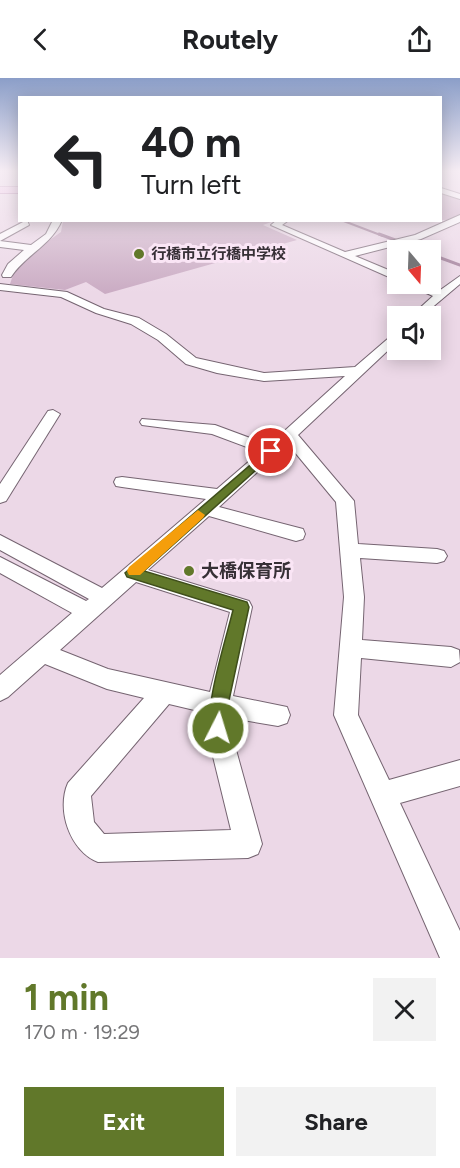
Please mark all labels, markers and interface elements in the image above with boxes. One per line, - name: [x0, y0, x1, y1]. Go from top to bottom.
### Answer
- icon: back: [24, 23, 57, 56]
- text: Routely: [182, 23, 278, 56]
- icon: share: [403, 23, 436, 56]
- text: 40 m: [141, 117, 241, 168]
- icon: left: [42, 120, 120, 198]
- text: Turn left: [141, 168, 241, 201]
- north arrow: [387, 240, 441, 294]
- map controls: [387, 240, 441, 360]
- place label: 行橋市立行橋中学校: [151, 245, 286, 263]
- marker: 行橋市立行橋中学校: [132, 247, 146, 261]
- button: sound: [387, 306, 441, 360]
- pin: [245, 425, 296, 476]
- icon: arrive: [254, 434, 287, 467]
- place label: 大橋保育所: [201, 560, 291, 582]
- marker: 大橋保育所: [182, 564, 196, 578]
- position arrow: [186, 696, 250, 760]
- text: 1 min: [24, 976, 109, 1019]
- button: close: [373, 978, 436, 1041]
- text: 170 m · 19:29: [24, 1020, 140, 1044]
- button: Exit: [24, 1087, 224, 1156]
- button: Share: [236, 1087, 436, 1156]

